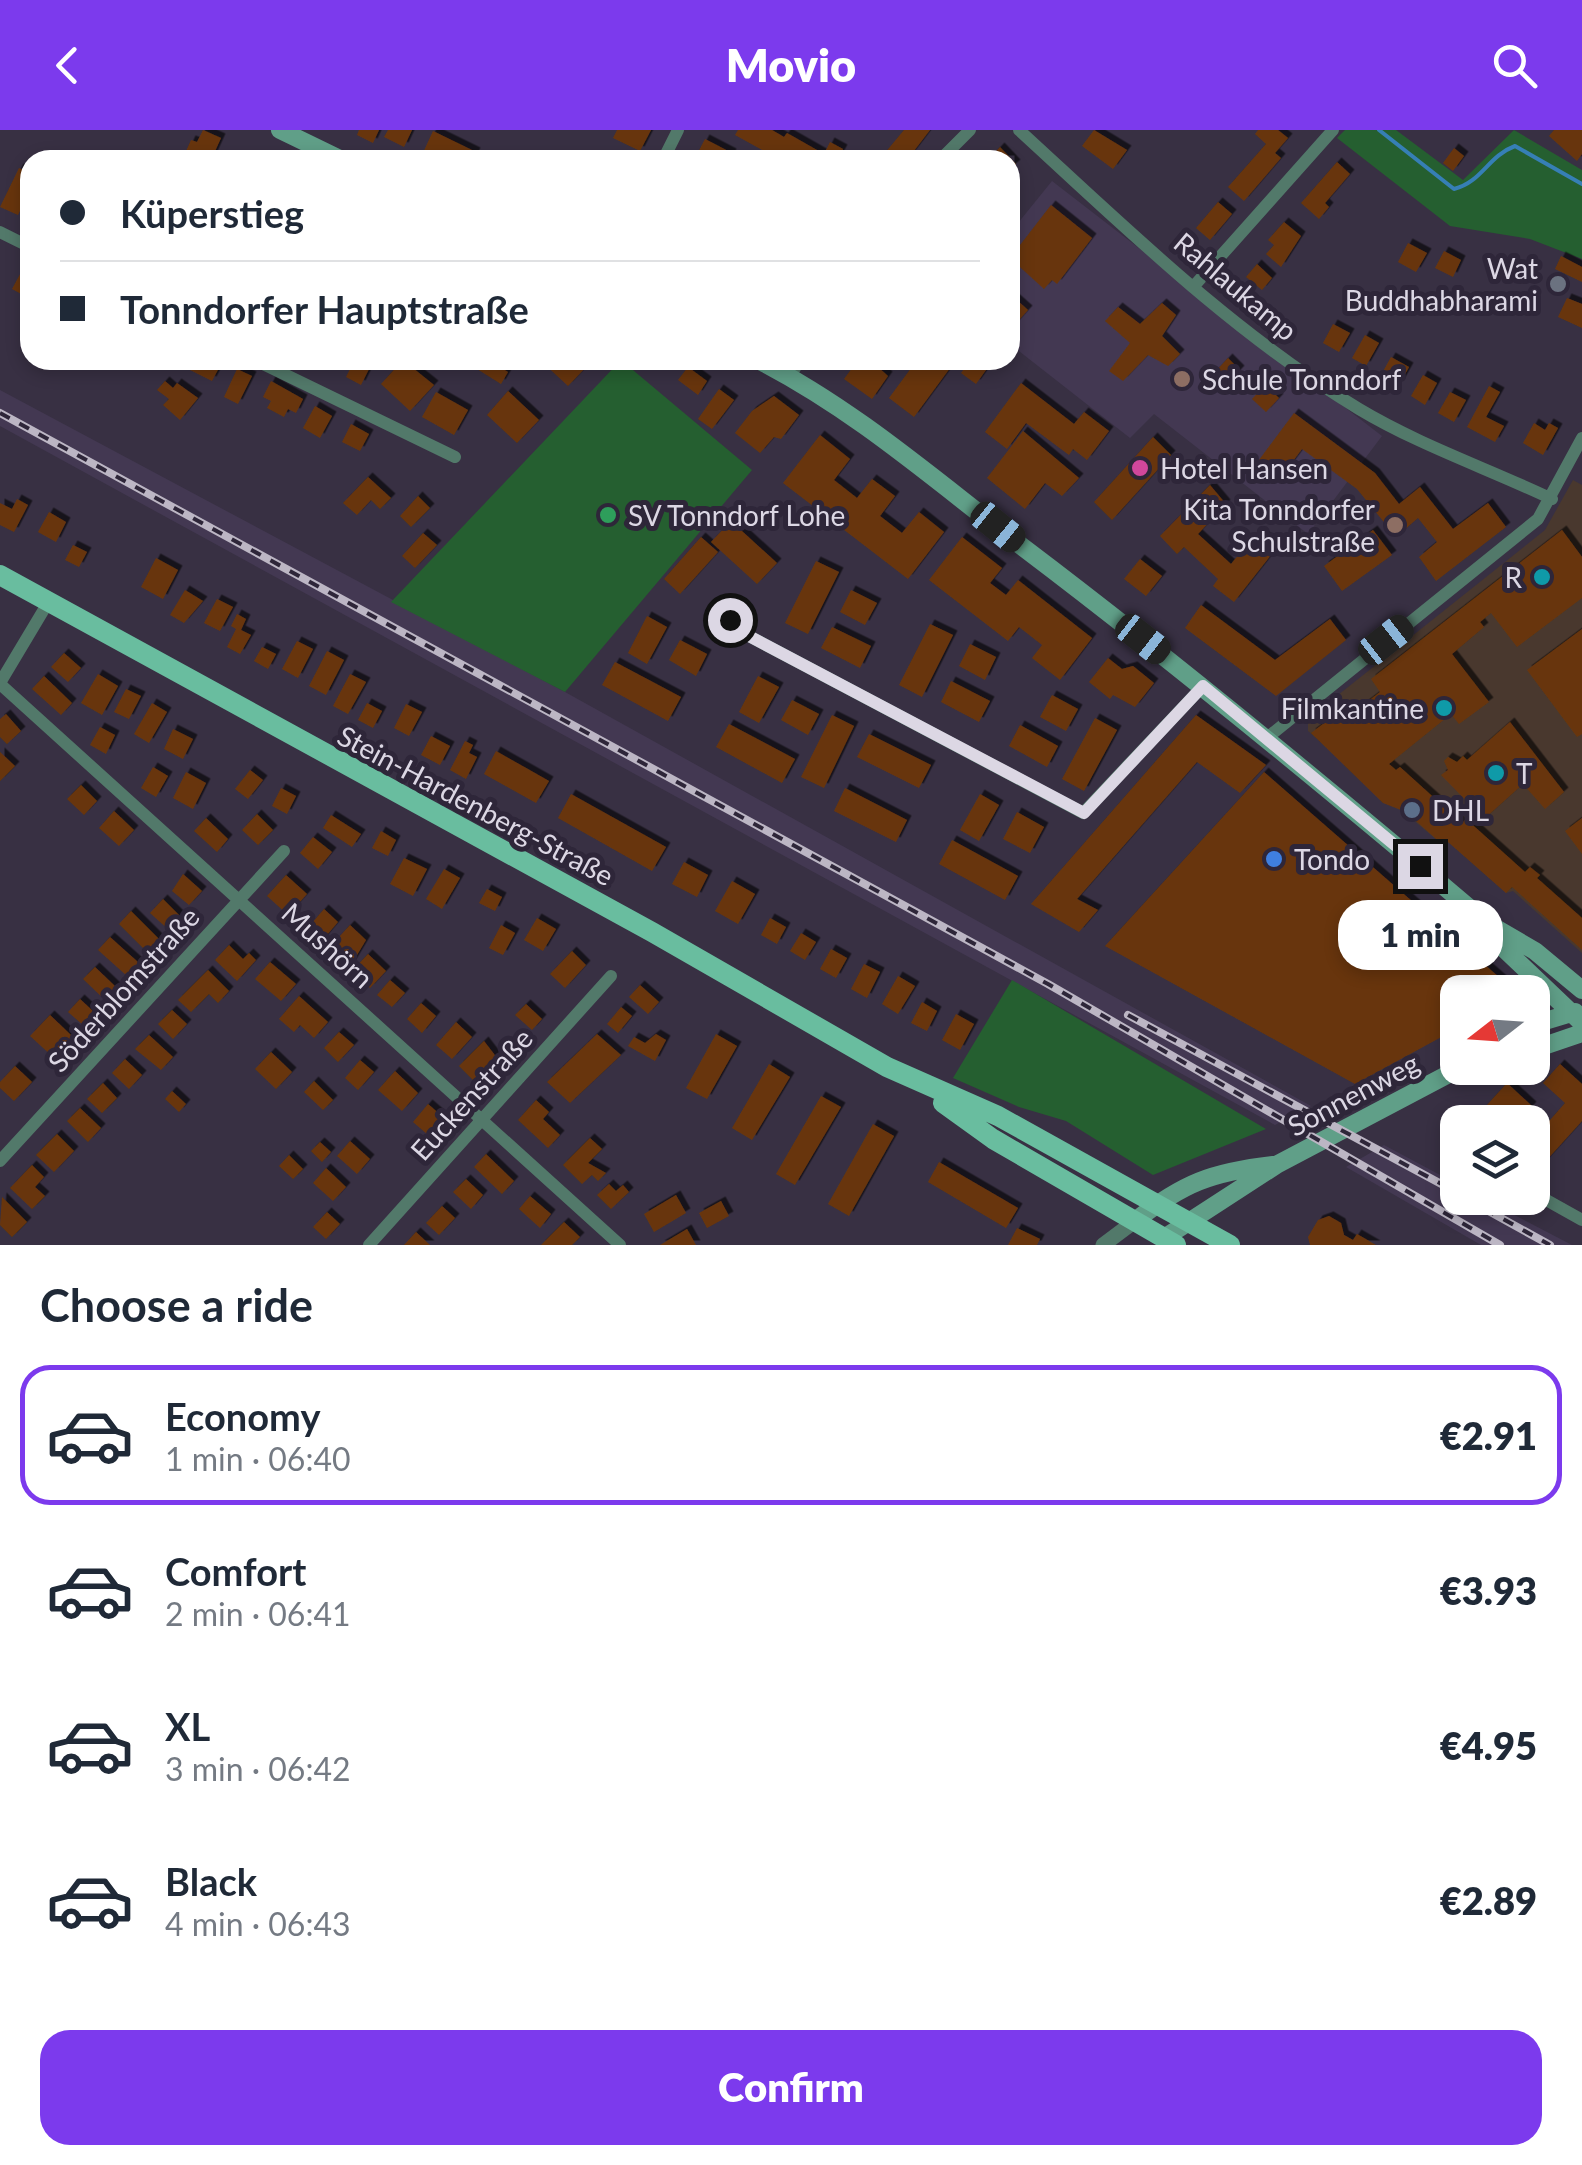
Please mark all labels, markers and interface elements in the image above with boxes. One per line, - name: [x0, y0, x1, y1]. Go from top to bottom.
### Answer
- icon: back: [40, 38, 95, 93]
- text: Movio: [726, 38, 856, 92]
- icon: search: [1487, 38, 1542, 93]
- text: Küperstieg: [120, 190, 304, 236]
- street label: Rahlaukamp: [1168, 225, 1304, 347]
- place label: Wat Buddhabharami: [1345, 251, 1538, 317]
- marker: Wat Buddhabharami: [1547, 273, 1569, 295]
- text: Tonndorfer Hauptstraße: [120, 286, 529, 332]
- place label: Schule Tonndorf: [1202, 362, 1401, 396]
- marker: Schule Tonndorf: [1171, 368, 1193, 390]
- place label: Hotel Hansen: [1160, 451, 1328, 485]
- marker: Hotel Hansen: [1129, 457, 1151, 479]
- place label: Kita Tonndorfer Schulstraße: [1183, 492, 1375, 558]
- car: [965, 496, 1031, 558]
- place label: SV Tonndorf Lohe: [628, 498, 845, 532]
- marker: SV Tonndorf Lohe: [597, 504, 619, 526]
- marker: Kita Tonndorfer Schulstraße: [1384, 514, 1406, 536]
- place label: R: [1504, 560, 1522, 594]
- marker: R: [1531, 566, 1553, 588]
- route start: [708, 598, 753, 643]
- car: [1110, 609, 1176, 669]
- car: [1353, 610, 1419, 670]
- place label: Filmkantine: [1281, 691, 1424, 725]
- marker: Filmkantine: [1433, 697, 1455, 719]
- street label: Stein-Hardenberg-Straße: [332, 718, 620, 892]
- place label: T: [1516, 756, 1533, 790]
- marker: T: [1485, 762, 1507, 784]
- place label: DHL: [1432, 793, 1489, 827]
- marker: DHL: [1401, 799, 1423, 821]
- place label: Tondo: [1294, 842, 1370, 876]
- route end: [1398, 844, 1443, 889]
- marker: Tondo: [1263, 848, 1285, 870]
- street label: Mushörn: [275, 895, 381, 995]
- street label: Söderblomstraße: [40, 900, 206, 1078]
- callout: 1 min: [1338, 901, 1502, 971]
- text: 1 min: [1381, 915, 1460, 954]
- north arrow: [1440, 975, 1550, 1085]
- map controls: [1440, 975, 1550, 1215]
- street label: Euckenstraße: [403, 1021, 539, 1167]
- street label: Sonnenweg: [1282, 1045, 1424, 1143]
- button: layers: [1440, 1105, 1550, 1215]
- text: Choose a ride: [40, 1278, 313, 1332]
- icon: car: [45, 1390, 135, 1480]
- text: Economy: [165, 1393, 320, 1439]
- text: €2.91: [1440, 1412, 1537, 1458]
- text: 1 min · 06:40: [165, 1439, 351, 1478]
- icon: car: [45, 1545, 135, 1635]
- text: Comfort: [165, 1548, 306, 1594]
- text: €3.93: [1440, 1567, 1537, 1613]
- text: 2 min · 06:41: [165, 1594, 351, 1633]
- icon: car: [45, 1700, 135, 1790]
- text: XL: [165, 1703, 210, 1749]
- text: €4.95: [1440, 1722, 1537, 1768]
- text: 3 min · 06:42: [165, 1749, 351, 1788]
- icon: car: [45, 1855, 135, 1945]
- text: Black: [165, 1858, 257, 1904]
- text: €2.89: [1440, 1877, 1537, 1923]
- text: 4 min · 06:43: [165, 1904, 351, 1943]
- button: Confirm: [40, 2030, 1542, 2145]

